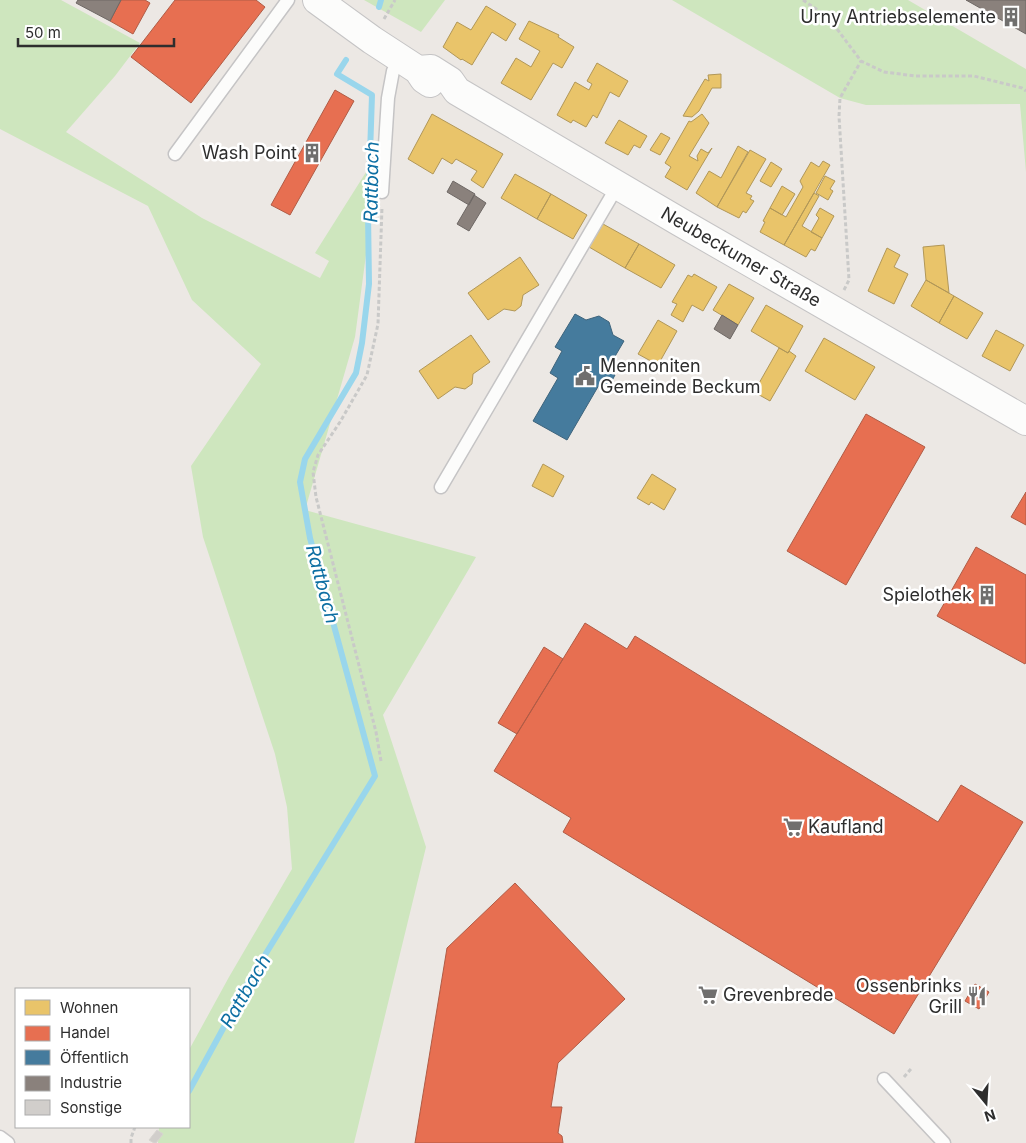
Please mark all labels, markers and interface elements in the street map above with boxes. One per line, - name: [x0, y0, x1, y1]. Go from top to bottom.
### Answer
- place label: Urny Antriebselemente: [800, 6, 996, 27]
- building icon: Urny Antriebselemente: [1000, 6, 1022, 28]
- scale bar: [18, 15, 174, 47]
- text: 50 m: [25, 23, 61, 42]
- water label: Rattbach: [359, 141, 384, 223]
- place label: Wash Point: [202, 142, 297, 163]
- building icon: Wash Point: [301, 142, 323, 164]
- street label: Neubeckumer Straße: [658, 202, 825, 311]
- place label: Mennoniten Gemeinde Beckum: [600, 355, 761, 397]
- public building icon: Mennoniten Gemeinde Beckum: [574, 365, 596, 387]
- water label: Rattbach: [301, 542, 344, 626]
- place label: Spielothek: [883, 584, 972, 605]
- building icon: Spielothek: [976, 584, 998, 606]
- supermarket icon: Kaufland: [782, 816, 804, 838]
- place label: Kaufland: [808, 816, 884, 837]
- water label: Rattbach: [215, 950, 276, 1032]
- place label: Ossenbrinks Grill: [856, 975, 962, 1017]
- supermarket icon: Grevenbrede: [697, 984, 719, 1006]
- place label: Grevenbrede: [723, 984, 833, 1005]
- restaurant icon: Ossenbrinks Grill: [966, 985, 988, 1007]
- legend: [15, 988, 190, 1128]
- text: Wohnen: [60, 998, 118, 1017]
- text: Handel: [60, 1023, 110, 1042]
- text: Öffentlich: [60, 1048, 129, 1067]
- text: Industrie: [60, 1073, 122, 1092]
- north arrow: [961, 1078, 1011, 1128]
- text: Sonstige: [60, 1098, 122, 1117]
- text: N: [982, 1106, 998, 1126]

